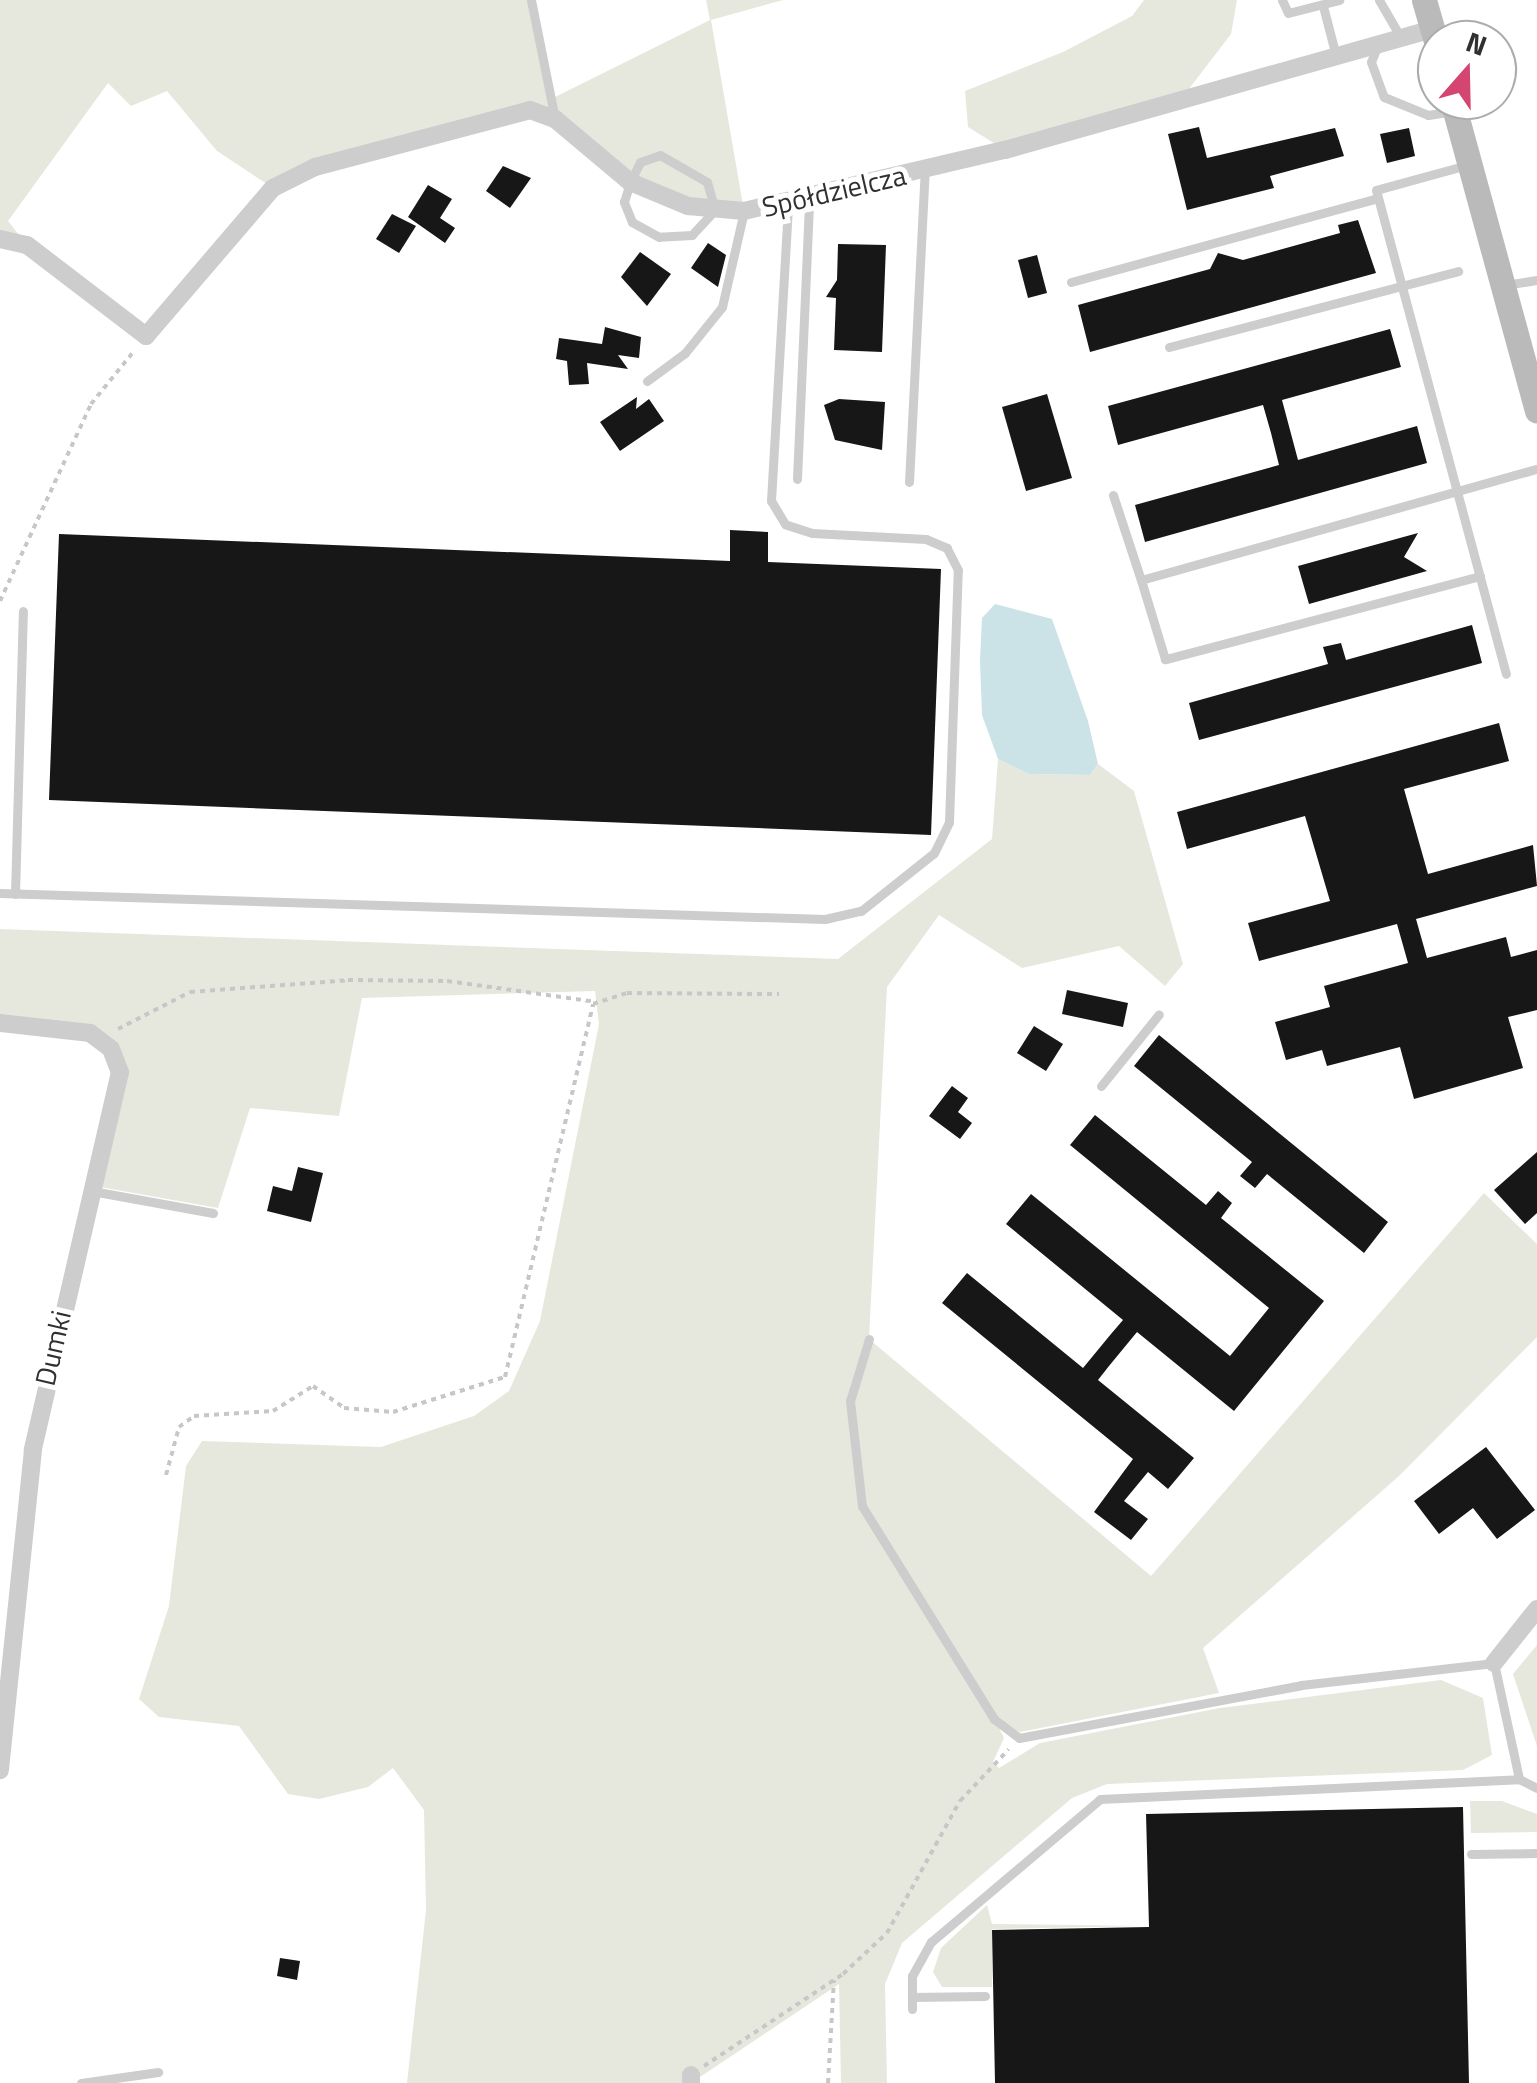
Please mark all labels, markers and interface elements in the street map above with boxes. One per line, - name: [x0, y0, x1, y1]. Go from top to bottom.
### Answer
- north arrow: [1417, 20, 1517, 120]
- text: N: [1460, 20, 1493, 67]
- street label: Spółdzielcza: [759, 158, 909, 224]
- street label: Dumki: [28, 1307, 78, 1389]

